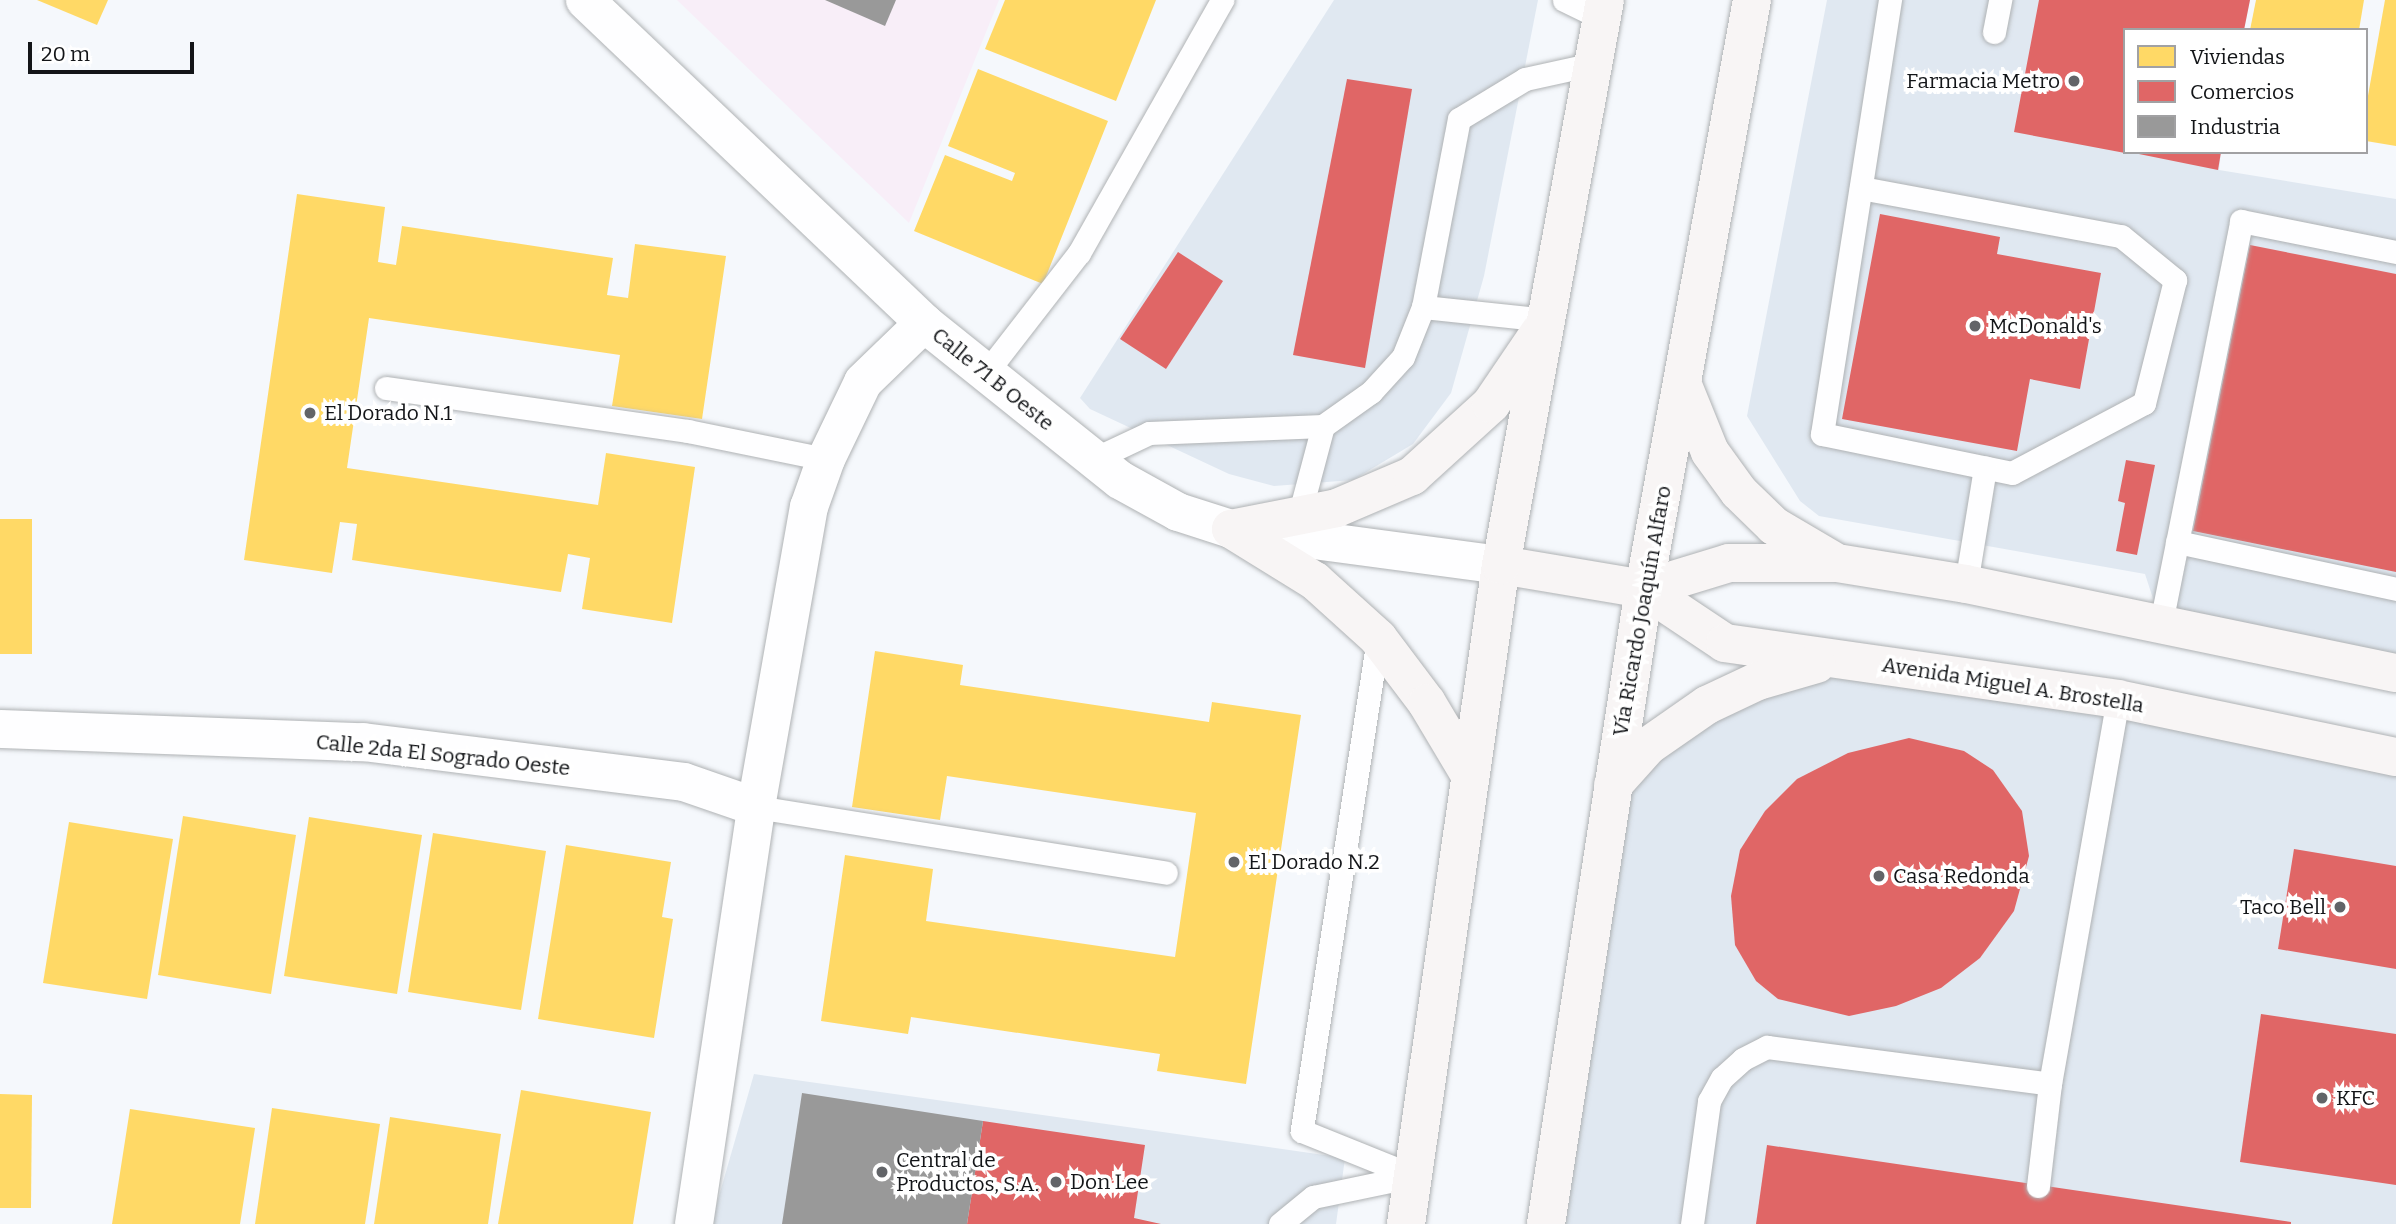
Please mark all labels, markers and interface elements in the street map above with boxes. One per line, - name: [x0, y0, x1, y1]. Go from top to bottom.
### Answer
- scale bar: [32, 28, 198, 72]
- legend: [2123, 28, 2368, 154]
- text: 20 m: [41, 41, 90, 67]
- text: Viviendas: [2190, 44, 2285, 70]
- place label: Farmacia Metro: [1906, 68, 2060, 94]
- marker: Farmacia Metro: [2066, 73, 2082, 89]
- text: Comercios: [2190, 79, 2294, 105]
- text: Industria: [2190, 114, 2280, 140]
- place label: McDonald's: [1989, 313, 2102, 339]
- marker: McDonald's: [1967, 318, 1983, 334]
- street label: Calle 71 B Oeste: [927, 322, 1059, 436]
- place label: El Dorado N.1: [324, 400, 452, 426]
- marker: El Dorado N.1: [302, 405, 318, 421]
- street label: Vía Ricardo Joaquín Alfaro: [1608, 484, 1676, 738]
- street label: Avenida Miguel A. Brostella: [1880, 652, 2146, 718]
- street label: Calle 2da El Sogrado Oeste: [315, 729, 571, 781]
- place label: El Dorado N.2: [1248, 849, 1380, 875]
- marker: El Dorado N.2: [1226, 854, 1242, 870]
- place label: Casa Redonda: [1893, 863, 2030, 889]
- marker: Casa Redonda: [1871, 868, 1887, 884]
- place label: Taco Bell: [2240, 894, 2326, 920]
- marker: Taco Bell: [2332, 899, 2348, 915]
- place label: KFC: [2336, 1085, 2375, 1111]
- marker: KFC: [2314, 1090, 2330, 1106]
- place label: Central de Productos, S.A.: [896, 1147, 1039, 1197]
- marker: Central de Productos, S.A.: [874, 1164, 890, 1180]
- place label: Don Lee: [1070, 1169, 1149, 1195]
- marker: Don Lee: [1048, 1174, 1064, 1190]

